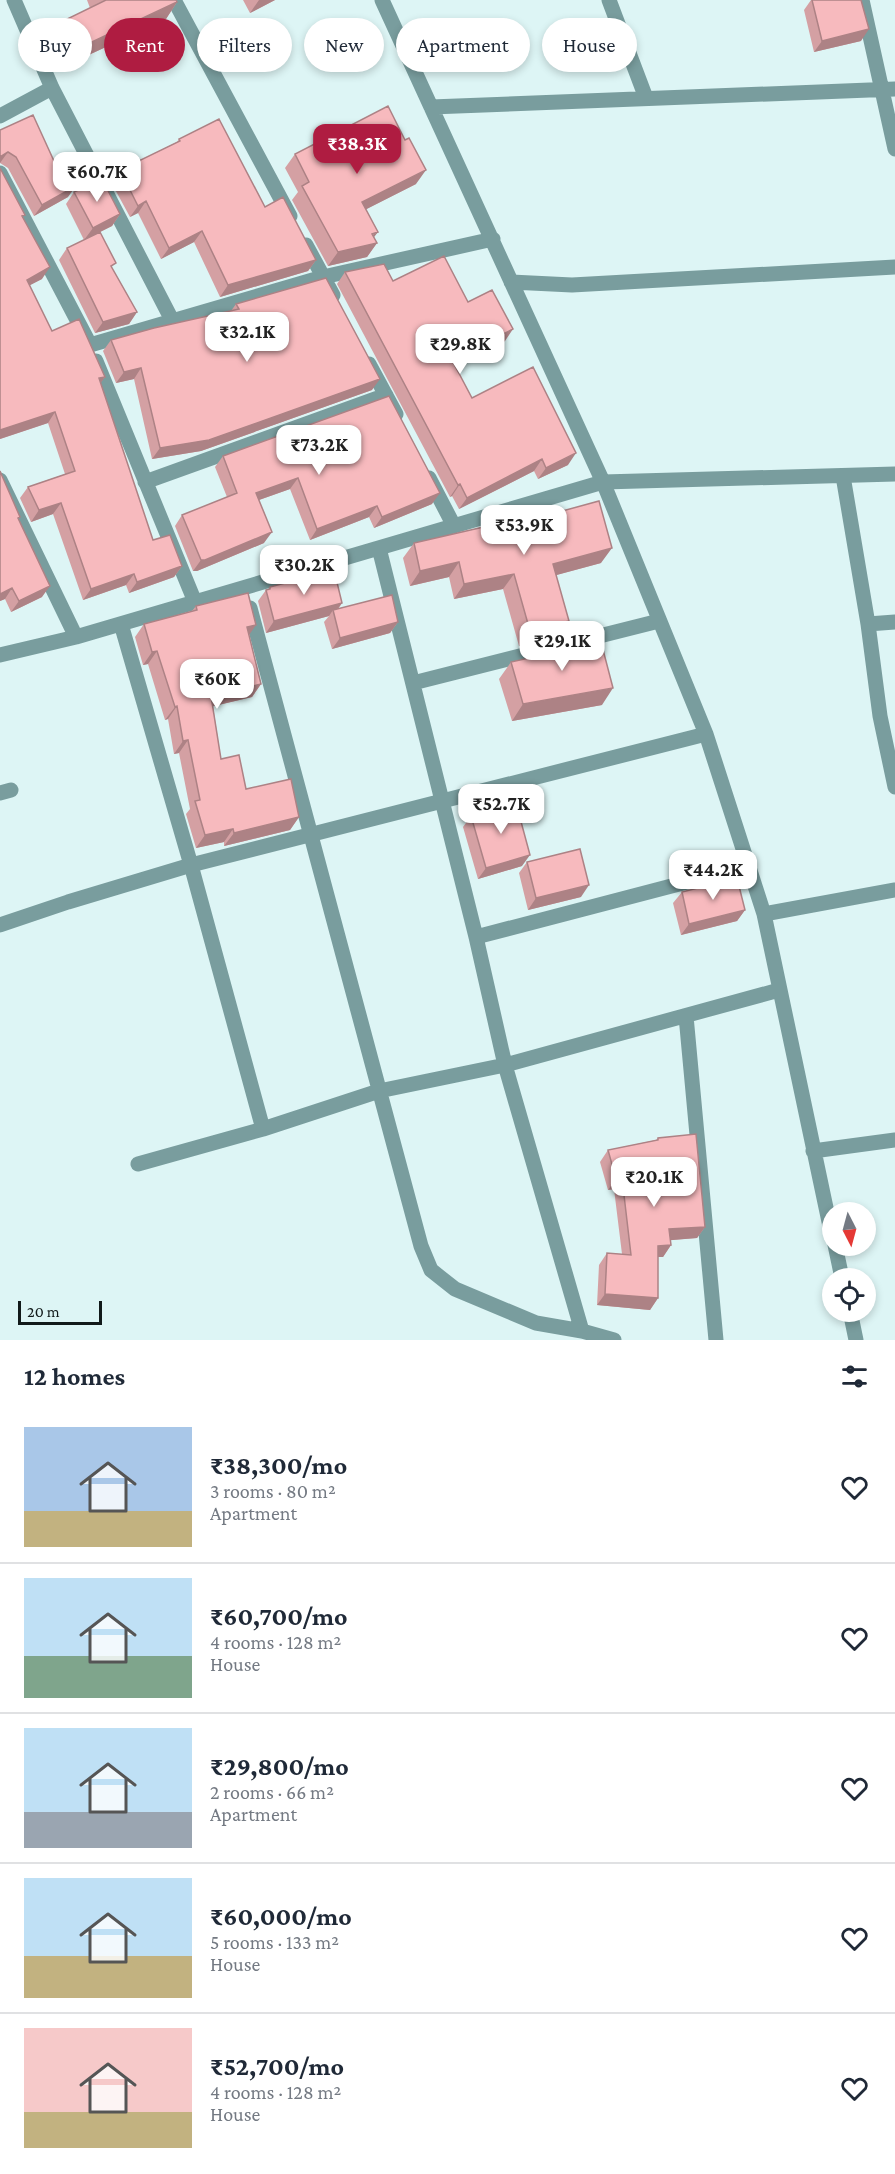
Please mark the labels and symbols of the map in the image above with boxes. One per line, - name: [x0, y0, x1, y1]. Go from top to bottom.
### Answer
- pin: ₹38.3K: [308, 124, 406, 175]
- pin: ₹60.7K: [48, 152, 146, 203]
- pin: ₹32.1K: [198, 312, 296, 363]
- pin: ₹29.8K: [411, 324, 509, 375]
- pin: ₹73.2K: [270, 425, 368, 476]
- pin: ₹53.9K: [475, 505, 573, 556]
- pin: ₹30.2K: [255, 545, 353, 596]
- pin: ₹29.1K: [513, 621, 611, 672]
- pin: ₹60K: [181, 659, 253, 710]
- pin: ₹52.7K: [452, 784, 550, 835]
- pin: ₹44.2K: [664, 850, 762, 901]
- pin: ₹20.1K: [605, 1157, 703, 1208]
- north arrow: [822, 1202, 876, 1256]
- scale bar: [18, 1298, 102, 1326]

